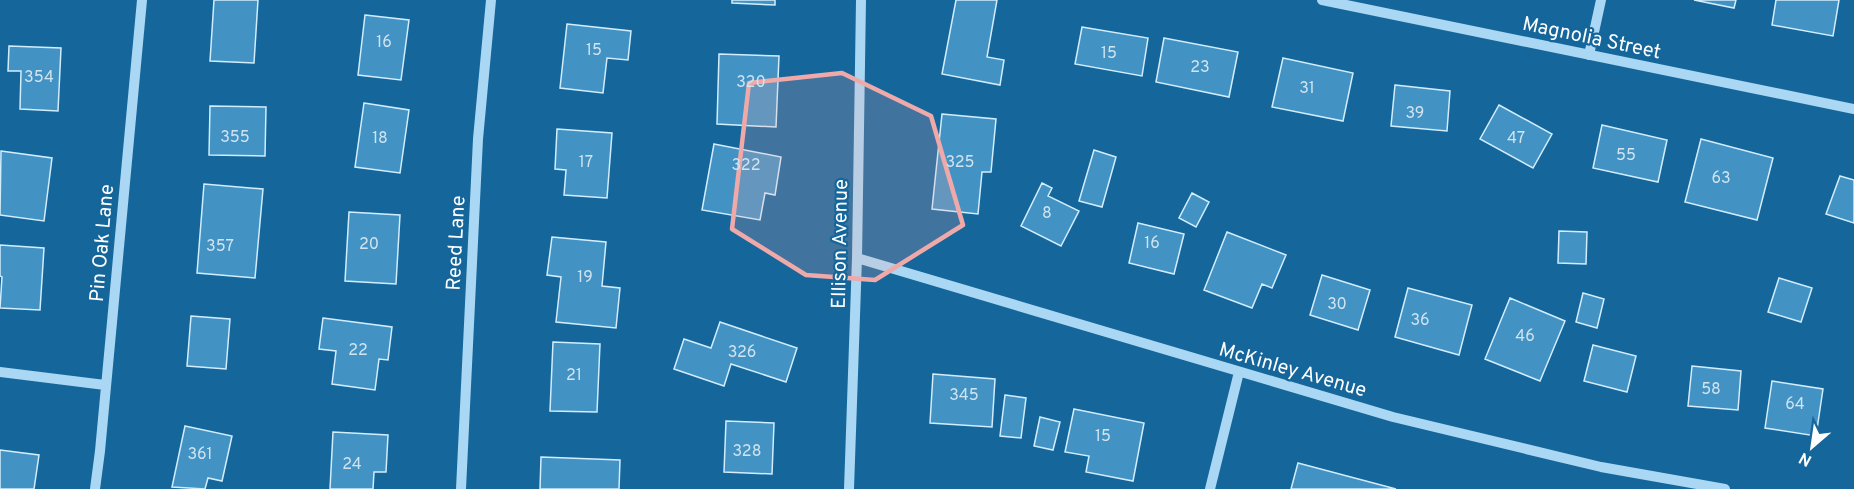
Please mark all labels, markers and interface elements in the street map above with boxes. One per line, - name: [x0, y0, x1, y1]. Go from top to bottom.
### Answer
- street label: Magnolia Street: [1520, 12, 1663, 66]
- house number: 16: [376, 33, 392, 53]
- house number: 15: [586, 41, 602, 61]
- house number: 15: [1101, 44, 1117, 64]
- house number: 23: [1190, 58, 1210, 78]
- house number: 354: [24, 68, 54, 88]
- house number: 320: [736, 73, 766, 93]
- house number: 31: [1299, 79, 1315, 99]
- house number: 39: [1406, 104, 1424, 124]
- house number: 355: [220, 128, 250, 148]
- house number: 18: [372, 129, 388, 149]
- house number: 47: [1507, 129, 1525, 149]
- house number: 55: [1616, 146, 1636, 166]
- house number: 17: [579, 153, 593, 173]
- house number: 325: [945, 153, 975, 173]
- house number: 322: [732, 156, 760, 176]
- house number: 63: [1711, 169, 1731, 189]
- street label: Ellison Avenue: [827, 179, 855, 309]
- street label: Pin Oak Lane: [85, 183, 121, 303]
- street label: Reed Lane: [442, 195, 472, 291]
- house number: 8: [1042, 204, 1052, 224]
- house number: 16: [1144, 234, 1160, 254]
- house number: 20: [359, 235, 379, 255]
- house number: 357: [206, 237, 234, 257]
- house number: 19: [577, 268, 593, 288]
- house number: 30: [1327, 295, 1347, 315]
- house number: 36: [1410, 311, 1430, 331]
- house number: 46: [1515, 327, 1535, 347]
- street label: McKinley Avenue: [1216, 337, 1369, 404]
- house number: 22: [348, 341, 368, 361]
- house number: 326: [728, 343, 756, 363]
- house number: 21: [566, 366, 582, 386]
- house number: 58: [1701, 380, 1721, 400]
- house number: 345: [949, 386, 979, 406]
- house number: 64: [1785, 395, 1805, 415]
- north arrow: [1782, 417, 1842, 477]
- house number: 15: [1095, 427, 1111, 447]
- house number: 328: [733, 442, 761, 462]
- house number: 361: [187, 445, 213, 465]
- text: N: [1796, 447, 1816, 470]
- house number: 24: [342, 455, 362, 475]

